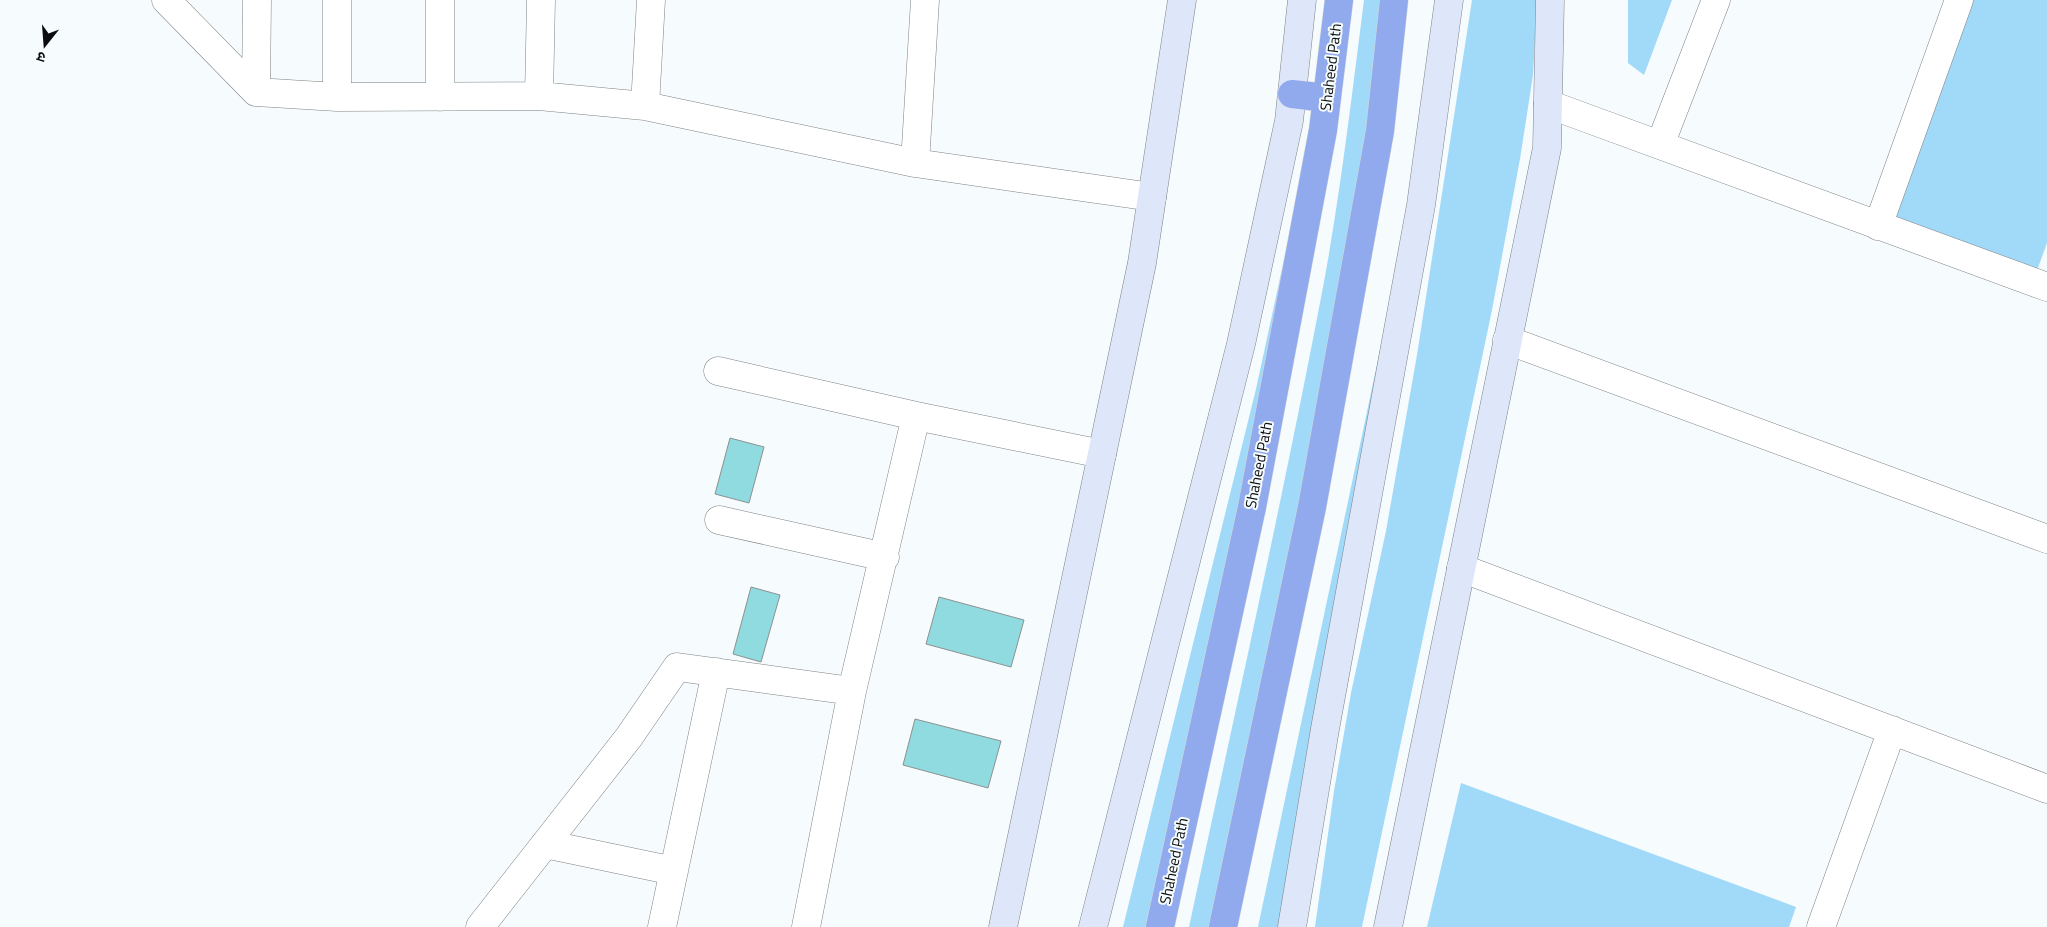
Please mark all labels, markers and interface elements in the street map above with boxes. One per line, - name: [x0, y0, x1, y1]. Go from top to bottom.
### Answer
- north arrow: [20, 20, 70, 70]
- street label: Shaheed Path: [1314, 22, 1347, 112]
- text: उ: [33, 46, 48, 69]
- street label: Shaheed Path: [1239, 420, 1278, 510]
- street label: Shaheed Path: [1153, 816, 1194, 906]

